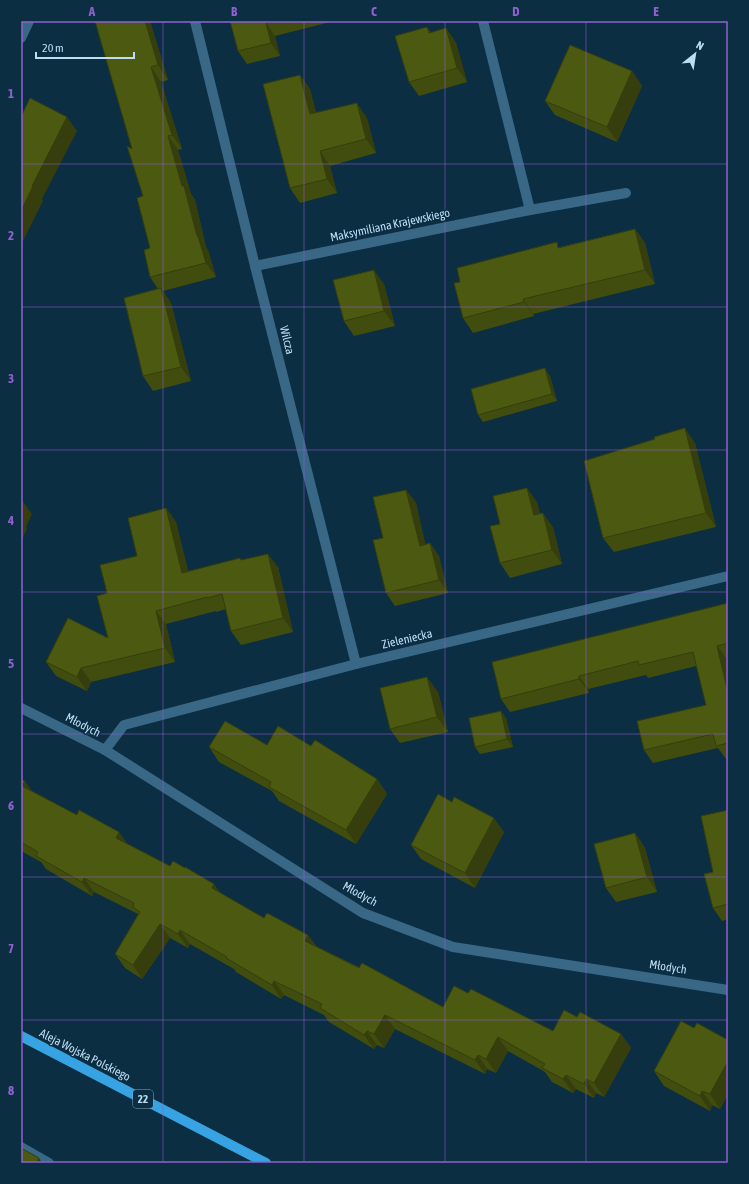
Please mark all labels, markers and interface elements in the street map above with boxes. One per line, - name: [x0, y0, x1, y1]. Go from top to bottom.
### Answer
- text: A: [88, 4, 96, 19]
- text: B: [231, 4, 238, 19]
- text: C: [371, 4, 377, 19]
- text: D: [512, 4, 520, 19]
- text: E: [653, 4, 659, 19]
- scale bar: [36, 34, 134, 60]
- north arrow: [675, 34, 715, 74]
- text: N: [694, 39, 706, 52]
- text: 20 m: [42, 41, 64, 55]
- text: 1: [8, 86, 14, 101]
- street label: Maksymiliana Krajewskiego: [329, 205, 451, 245]
- text: 2: [8, 228, 14, 243]
- street label: Wilcza: [277, 324, 297, 356]
- text: 3: [8, 371, 14, 386]
- text: 4: [7, 513, 14, 528]
- street label: Zieleniecka: [380, 626, 434, 652]
- text: 5: [8, 656, 14, 671]
- street label: Młodych: [63, 710, 103, 740]
- text: 6: [8, 798, 14, 813]
- street label: Młodych: [340, 879, 380, 909]
- text: 7: [8, 941, 14, 956]
- street label: Młodych: [648, 957, 688, 977]
- street label: Aleja Wojska Polskiego: [37, 1026, 133, 1084]
- text: 8: [8, 1083, 14, 1098]
- road number: 22: [133, 1090, 153, 1108]

